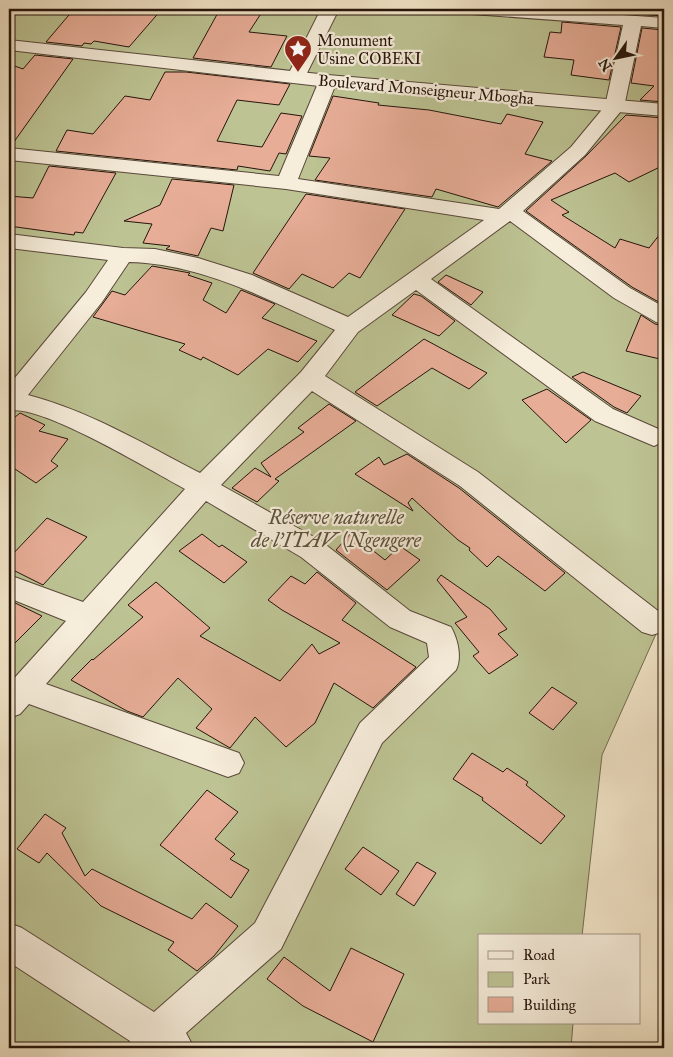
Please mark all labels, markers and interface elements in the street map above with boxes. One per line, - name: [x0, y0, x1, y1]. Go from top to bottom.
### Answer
- place label: Monument Usine COBEKI: [317, 31, 421, 68]
- north arrow: [590, 32, 640, 82]
- place icon: Monument Usine COBEKI: [283, 34, 313, 73]
- text: N: [595, 55, 616, 74]
- street label: Boulevard Monseigneur Mbogha: [317, 71, 535, 109]
- park label: Réserve naturelle de l'ITAV (Ngengere: [250, 505, 422, 552]
- legend: [478, 934, 640, 1024]
- text: Road: [523, 946, 555, 964]
- text: Park: [523, 970, 550, 988]
- text: Building: [523, 996, 577, 1014]

